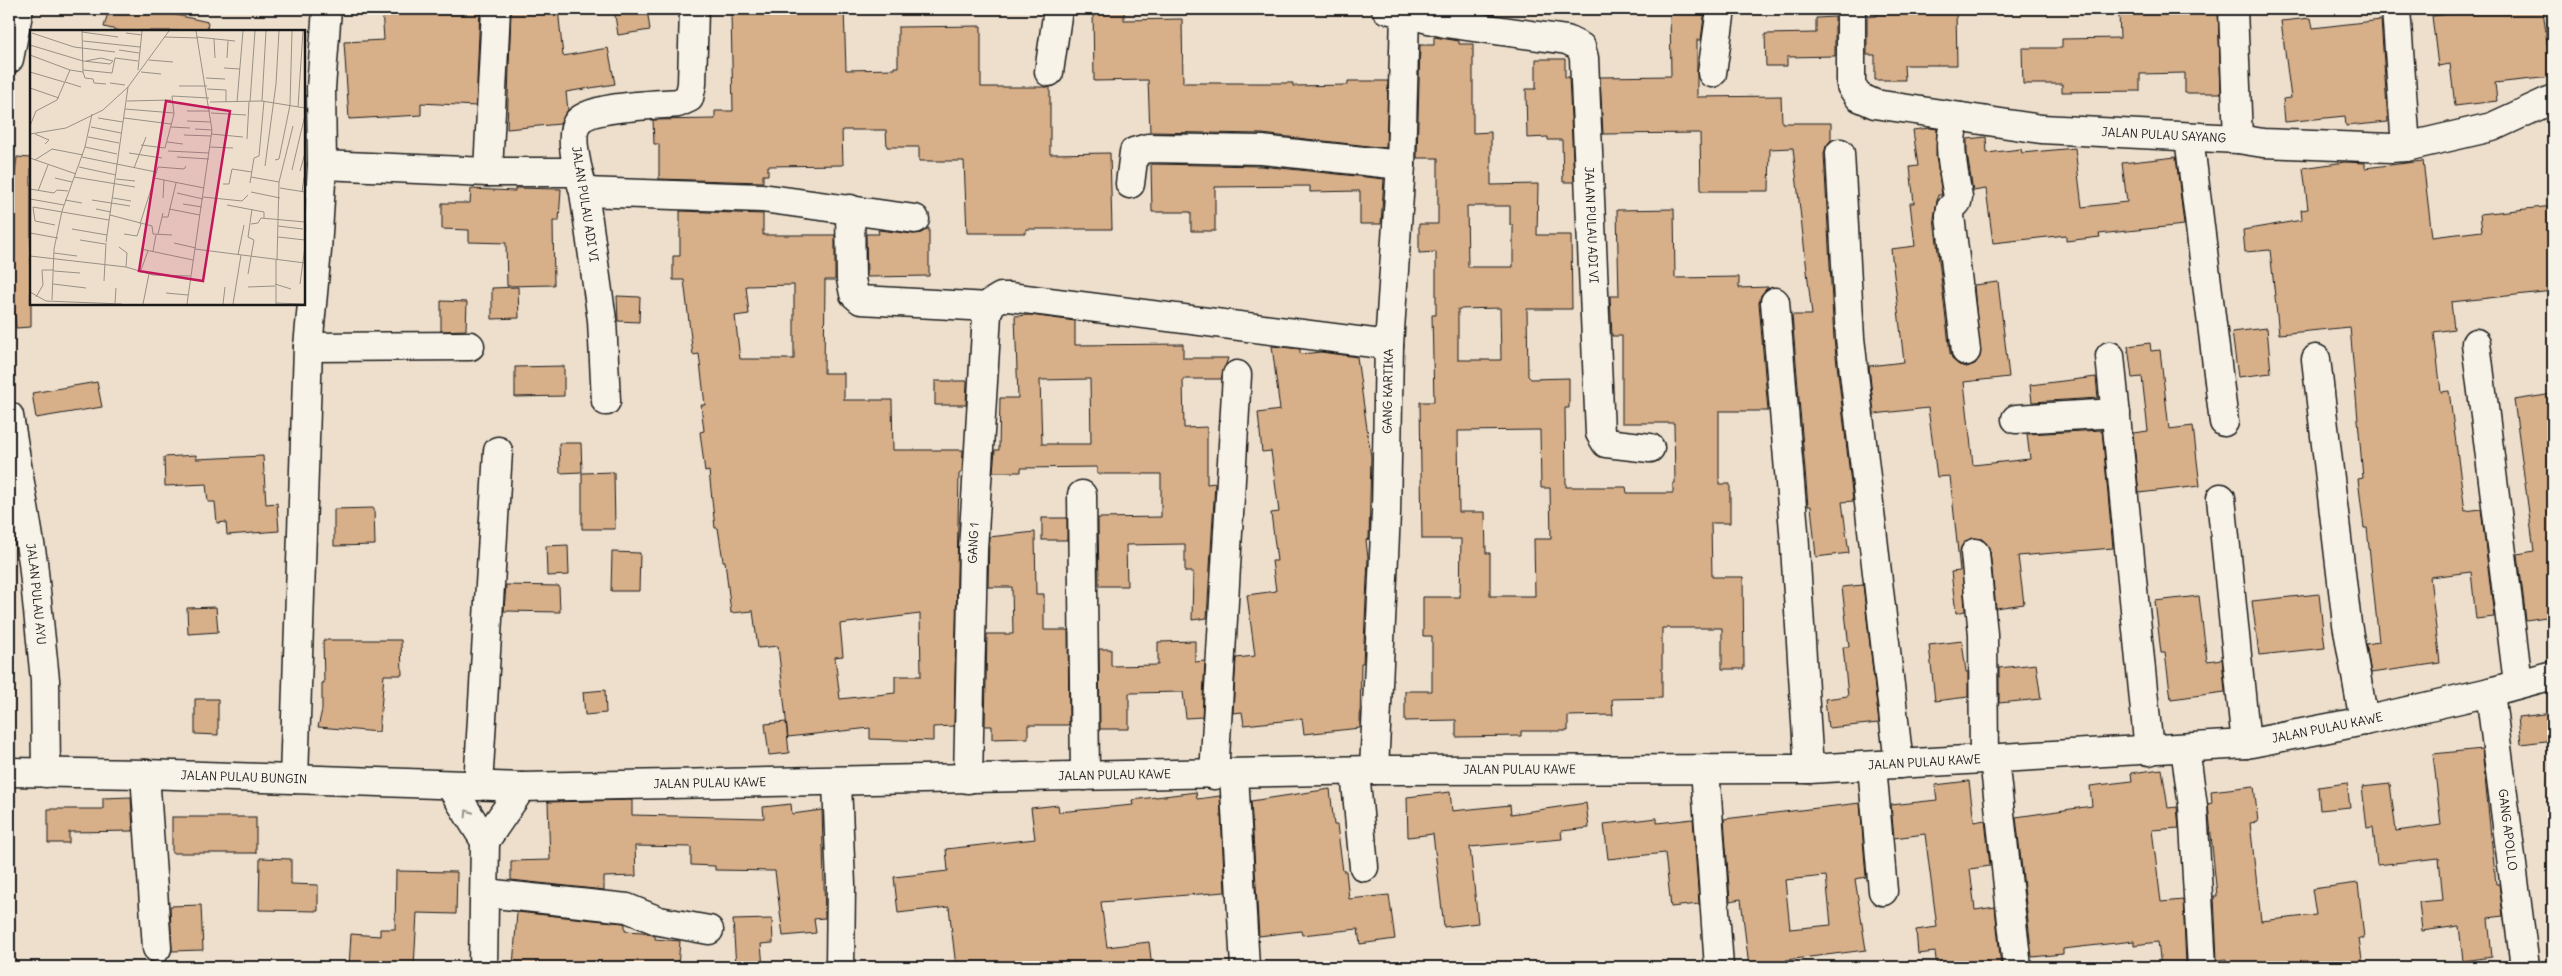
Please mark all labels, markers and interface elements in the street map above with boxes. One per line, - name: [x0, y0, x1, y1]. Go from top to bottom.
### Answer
- inset map: [30, 30, 305, 305]
- street label: JALAN PULAU SAYANG: [2101, 124, 2227, 145]
- street label: JALAN PULAU ADI VI: [569, 145, 602, 263]
- street label: JALAN PULAU ADI VI: [1582, 166, 1602, 284]
- street label: GANG KARTIKA: [1379, 348, 1396, 434]
- street label: GANG 1: [965, 522, 982, 564]
- street label: JALAN PULAU AYU: [23, 542, 49, 645]
- street label: JALAN PULAU KAWE: [2270, 709, 2384, 746]
- street label: JALAN PULAU KAWE: [1868, 751, 1981, 773]
- street label: JALAN PULAU KAWE: [1463, 762, 1576, 777]
- street label: JALAN PULAU KAWE: [1058, 766, 1171, 783]
- street label: JALAN PULAU BUNGIN: [180, 767, 307, 787]
- street label: JALAN PULAU KAWE: [653, 774, 766, 791]
- street label: GANG APOLLO: [2495, 788, 2521, 872]
- one-way arrow: [464, 809, 474, 818]

